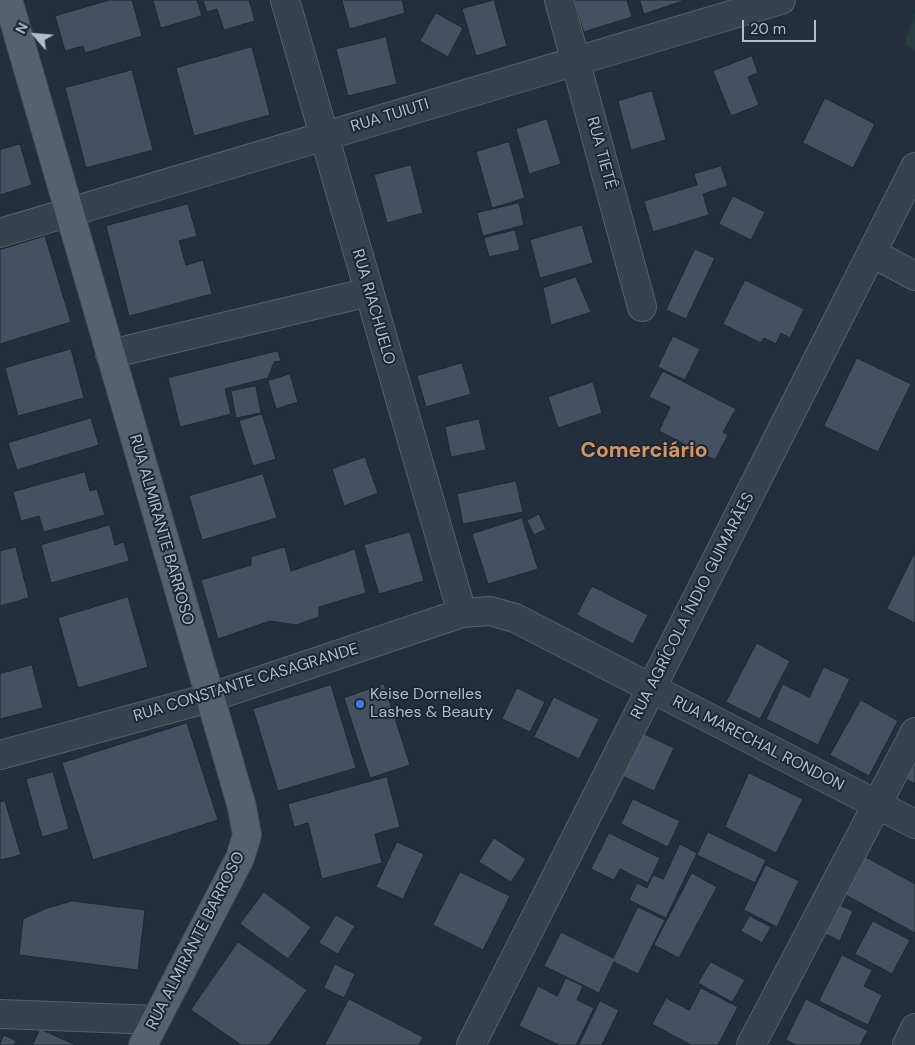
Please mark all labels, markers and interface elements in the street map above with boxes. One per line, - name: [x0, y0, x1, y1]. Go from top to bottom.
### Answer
- north arrow: [10, 10, 60, 60]
- scale bar: [745, 10, 819, 42]
- text: 20 m: [750, 19, 786, 39]
- text: N: [11, 20, 32, 37]
- street label: RUA TUIUTI: [349, 95, 431, 137]
- street label: RUA TIETÊ: [582, 115, 620, 191]
- street label: RUA RIACHUELO: [347, 247, 399, 367]
- street label: RUA ALMIRANTE BARROSO: [125, 433, 197, 627]
- district label: Comerciário: [580, 438, 708, 464]
- street label: RUA AGRÍCOLA ÍNDIO GUIMARÃES: [627, 489, 759, 723]
- street label: RUA CONSTANTE CASAGRANDE: [131, 640, 361, 726]
- place label: Keise Dornelles Lashes & Beauty: [370, 685, 494, 723]
- street label: RUA MARECHAL RONDON: [669, 692, 847, 796]
- marker: Keise Dornelles Lashes & Beauty: [354, 698, 366, 710]
- street label: RUA ALMIRANTE BARROSO: [143, 849, 249, 1033]

